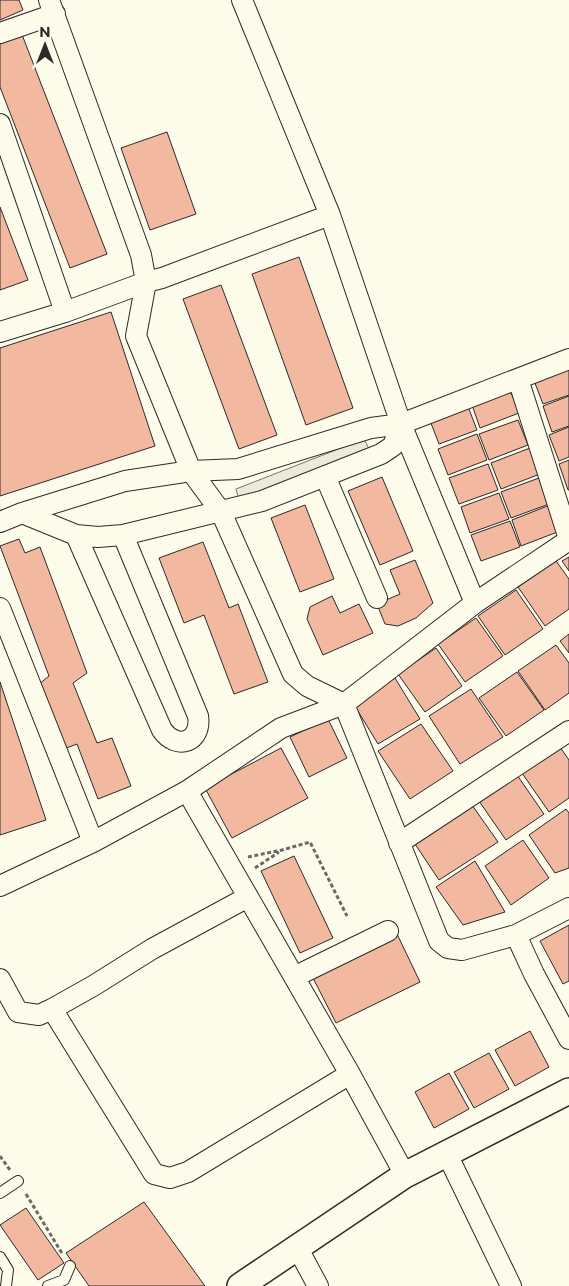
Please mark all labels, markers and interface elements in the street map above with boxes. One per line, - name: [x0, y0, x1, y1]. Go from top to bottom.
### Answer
- north arrow: [20, 20, 70, 70]
- text: N: [39, 23, 51, 41]

